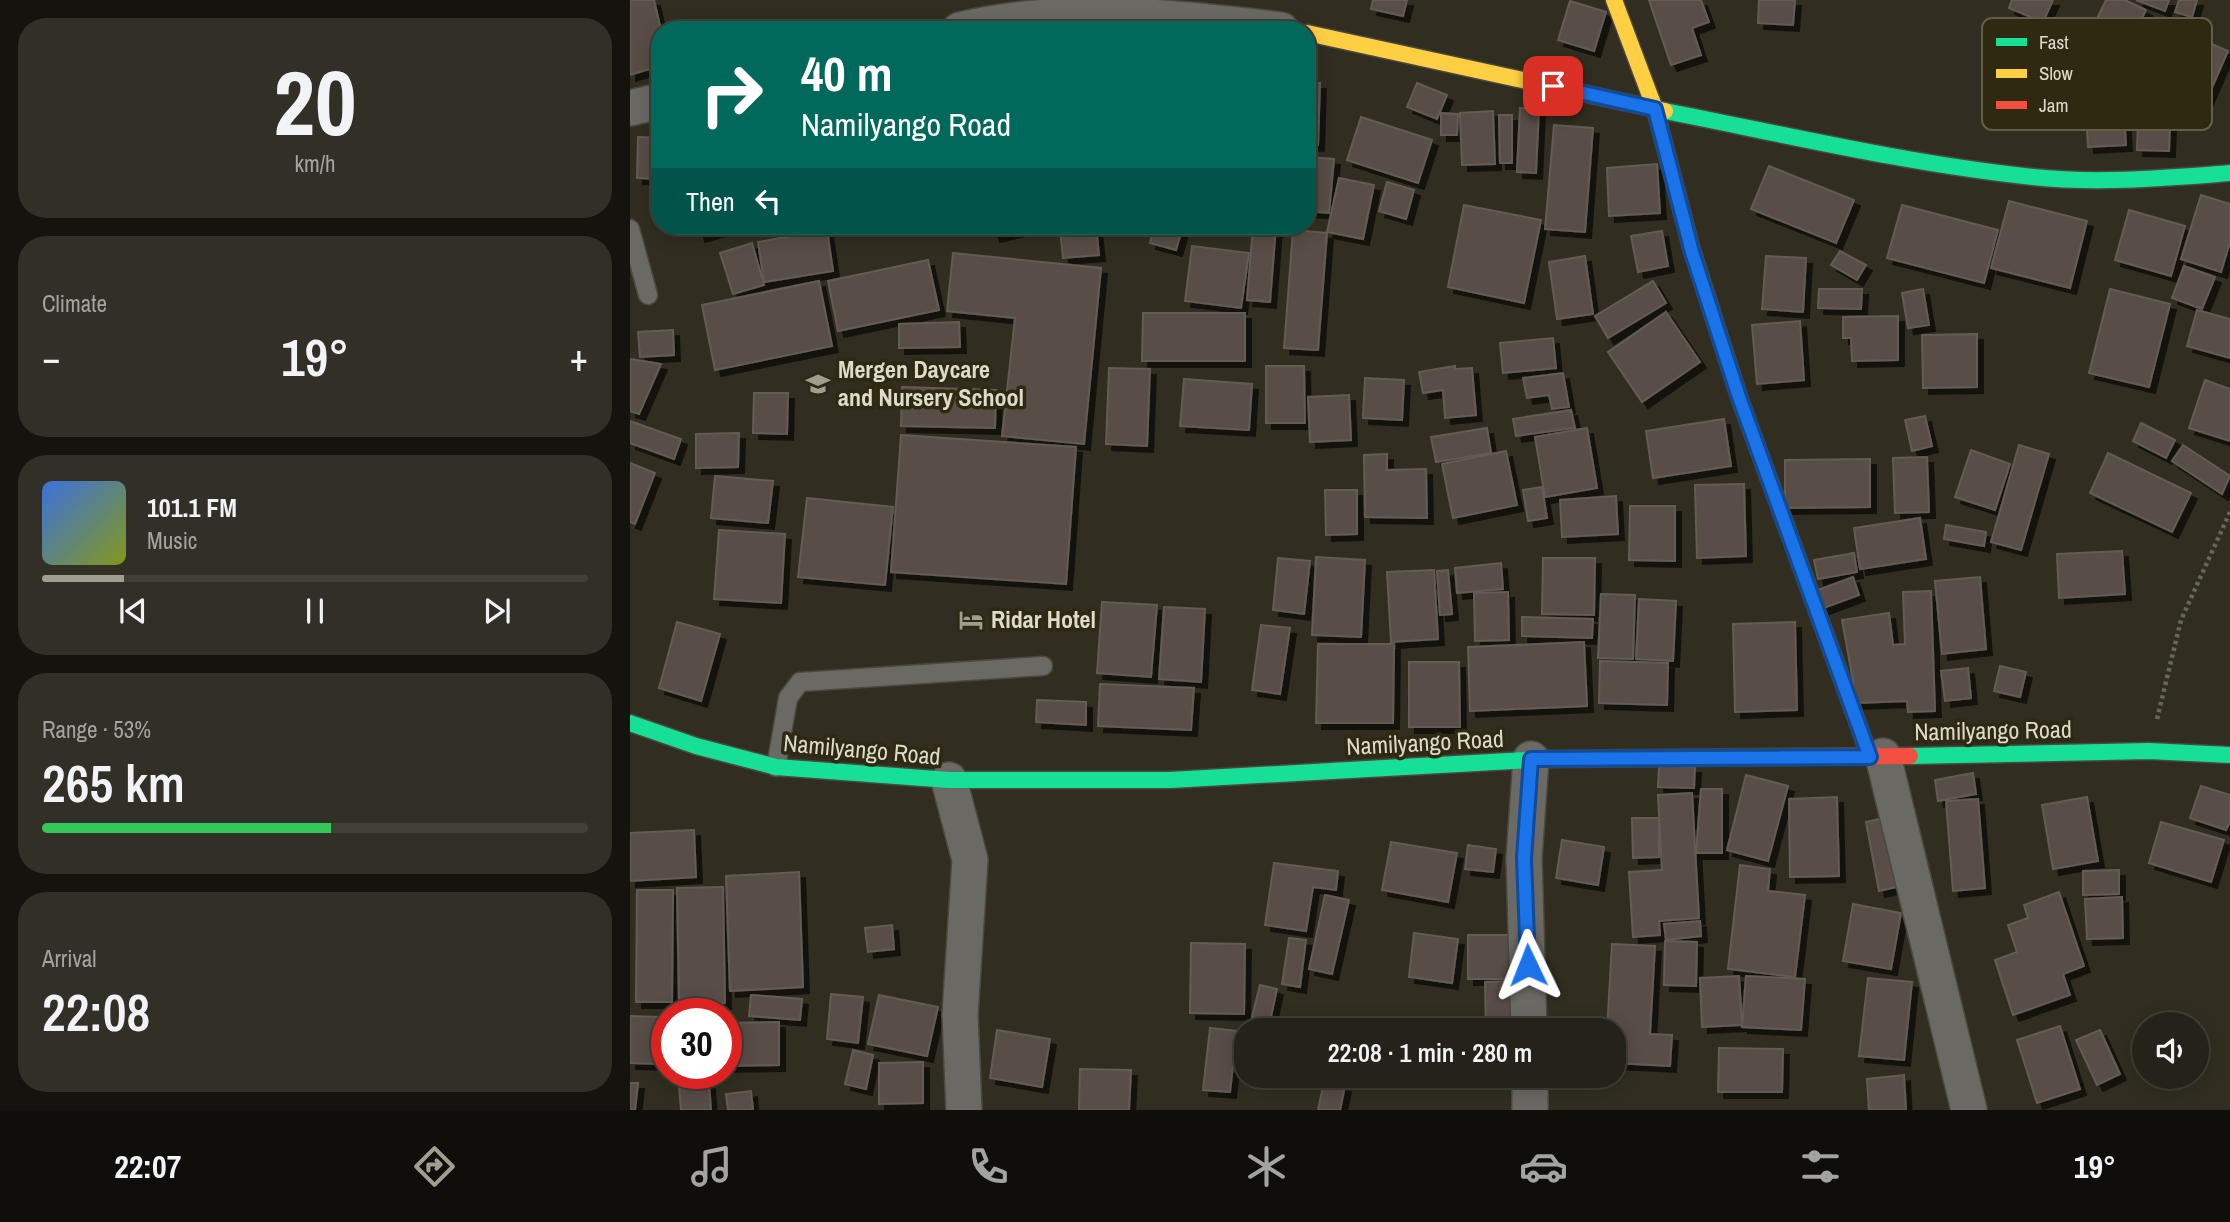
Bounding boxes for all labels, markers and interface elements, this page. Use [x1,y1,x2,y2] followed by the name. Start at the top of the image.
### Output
[1982,18,2212,130] legend
[2039,29,2069,55] text: Fast
[801,40,893,106] text: 40 m
[274,41,357,163] text: 20
[686,49,777,140] icon: right
[1523,56,1583,116] pin
[2039,60,2074,86] text: Slow
[1534,67,1572,105] icon: arrive
[2039,92,2068,118] text: Jam
[801,103,1011,146] text: Namilyango Road
[295,148,335,179] text: km/h
[749,182,787,220] icon: left
[686,184,735,219] text: Then
[42,288,107,319] text: Climate
[281,322,349,392] text: 19°
[42,332,60,383] text: −
[570,332,588,383] text: +
[838,353,1024,413] place label: Mergen Daycare and Nursery School
[804,370,832,398] school or university icon: Mergen Daycare and Nursery School
[147,490,237,525] text: 101.1 FM
[147,525,197,556] text: Music
[114,592,152,630] icon: previous
[296,592,334,630] icon: pause
[478,592,516,630] icon: next
[991,603,1096,635] place label: Ridar Hotel
[957,606,985,634] hotel icon: Ridar Hotel
[1914,713,2072,747] street label: Namilyango Road
[42,714,151,745] text: Range · 53%
[1345,722,1504,762] street label: Namilyango Road
[782,726,942,772] street label: Namilyango Road
[42,748,185,818] text: 265 km
[1491,928,1565,1002] position arrow
[42,943,97,974] text: Arrival
[42,977,150,1047] text: 22:08
[651,998,742,1089] speed limit sign: 30
[2132,1012,2209,1089] map controls
[2132,1012,2209,1089] button: sound
[1328,1035,1532,1070] text: 22:08 · 1 min · 280 m
[410,1142,459,1191] icon: directions
[687,1142,736,1191] icon: music
[964,1142,1013,1191] icon: phone
[1242,1142,1291,1191] icon: climate
[1519,1142,1568,1191] icon: car
[1796,1142,1845,1191] icon: filters
[114,1145,181,1188] text: 22:07
[2074,1145,2116,1188] text: 19°

